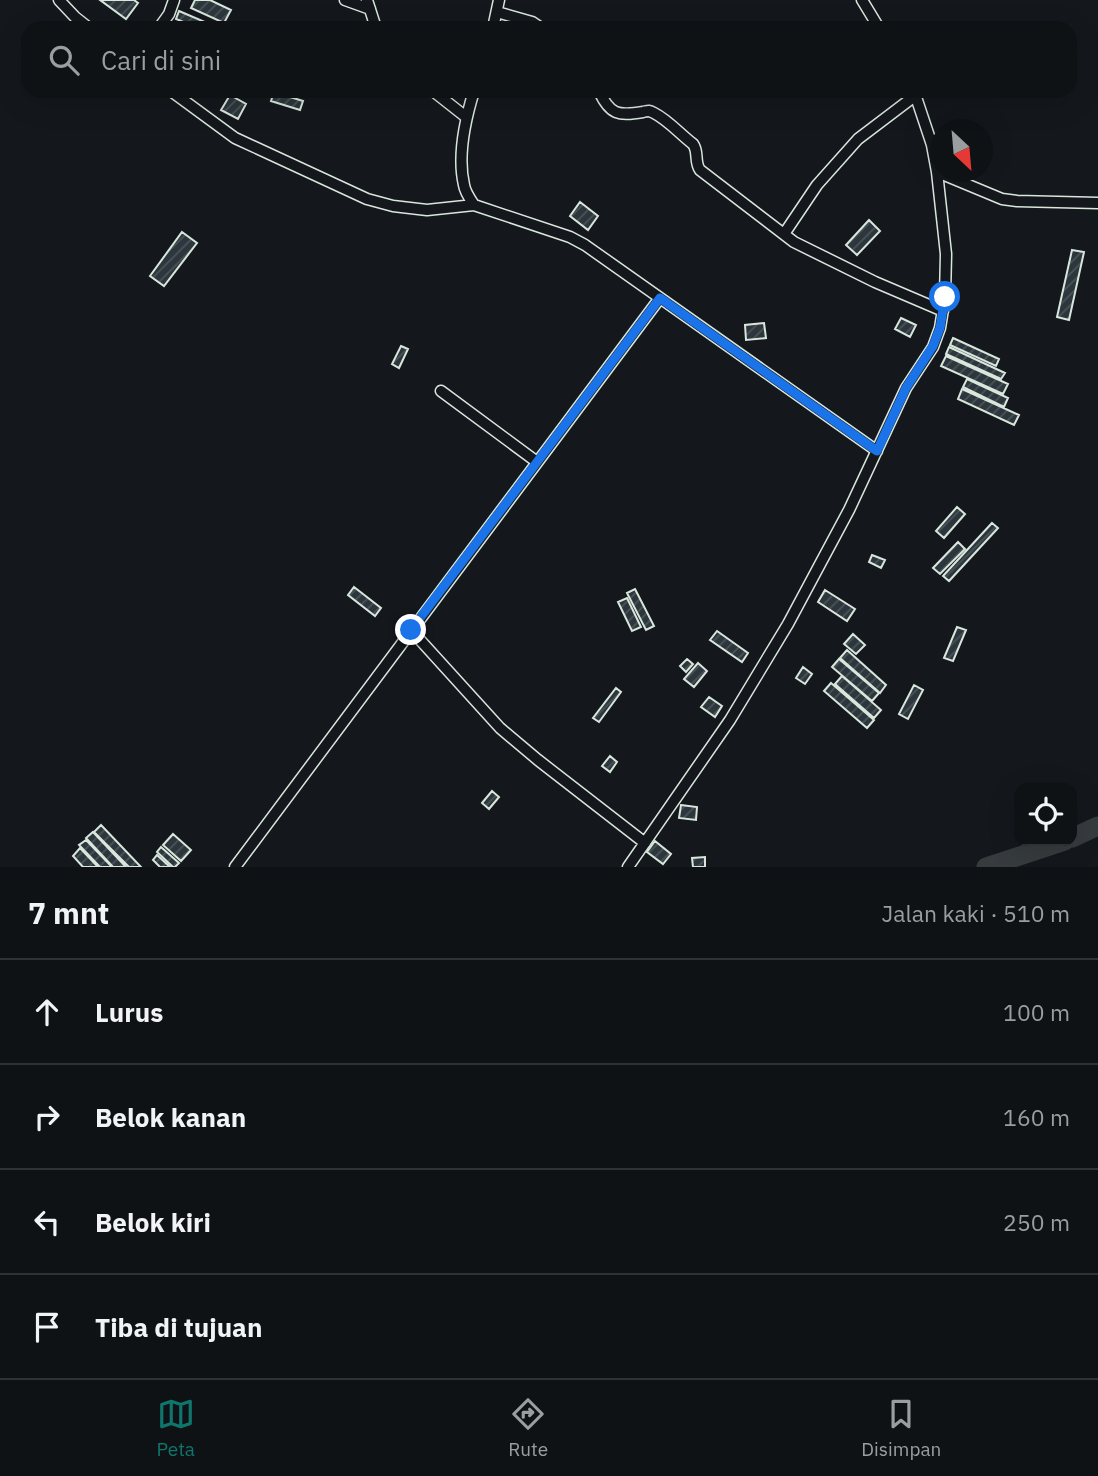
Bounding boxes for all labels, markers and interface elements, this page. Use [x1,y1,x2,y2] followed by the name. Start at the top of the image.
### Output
[21,21,1077,98] search box
[45,41,83,79] icon: search
[101,43,221,77] text: Cari di sini
[930,119,993,182] north arrow
[929,281,960,312] route start
[395,614,426,645] route end
[1014,783,1077,846] map controls
[1014,783,1077,846] button: locate
[28,893,109,932] text: 7 mnt
[882,898,1070,928] text: Jalan kaki · 510 m
[28,993,66,1031] icon: ahead
[95,995,163,1029] text: Lurus
[1003,997,1070,1027] text: 100 m
[28,1098,66,1136] icon: right
[95,1100,246,1134] text: Belok kanan
[1003,1102,1070,1132] text: 160 m
[28,1203,66,1241] icon: left
[95,1205,211,1239] text: Belok kiri
[1003,1207,1070,1237] text: 250 m
[28,1308,66,1346] icon: arrive
[95,1310,262,1344] text: Tiba di tujuan
[157,1395,195,1461] tab: Peta
[508,1395,548,1461] tab: Rute
[861,1395,941,1461] tab: Disimpan

